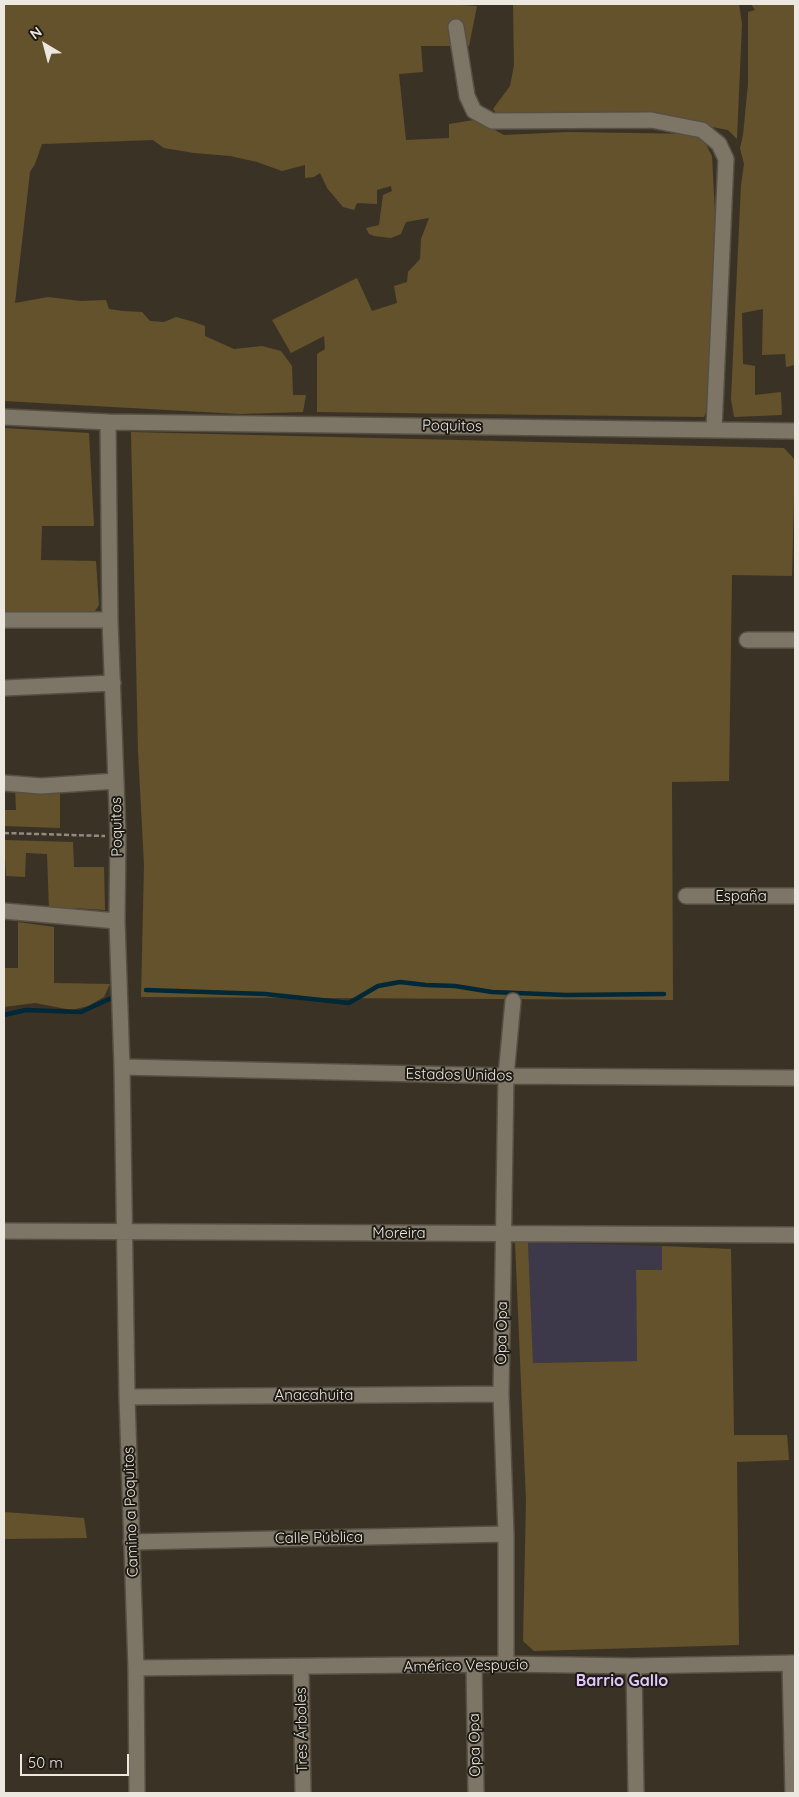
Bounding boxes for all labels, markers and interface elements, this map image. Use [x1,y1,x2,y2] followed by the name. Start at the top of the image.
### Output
[20,20,70,70] north arrow
[26,23,45,43] text: N
[422,416,482,436] street label: Poquitos
[107,797,127,857] street label: Poquitos
[715,887,767,905] street label: España
[405,1065,513,1085] street label: Estados Unidos
[372,1224,426,1242] street label: Moreira
[492,1301,512,1365] street label: Opa Opa
[275,1386,353,1404] street label: Anacahuita
[120,1446,142,1578] street label: Camino a Poquitos
[275,1528,363,1548] street label: Calle Pública
[404,1656,528,1676] street label: Américo Vespucio
[576,1671,668,1691] district label: Barrio Gallo
[292,1687,312,1773] street label: Tres Árboles
[465,1713,485,1777] street label: Opa Opa
[22,1744,131,1776] scale bar
[28,1753,63,1772] text: 50 m

